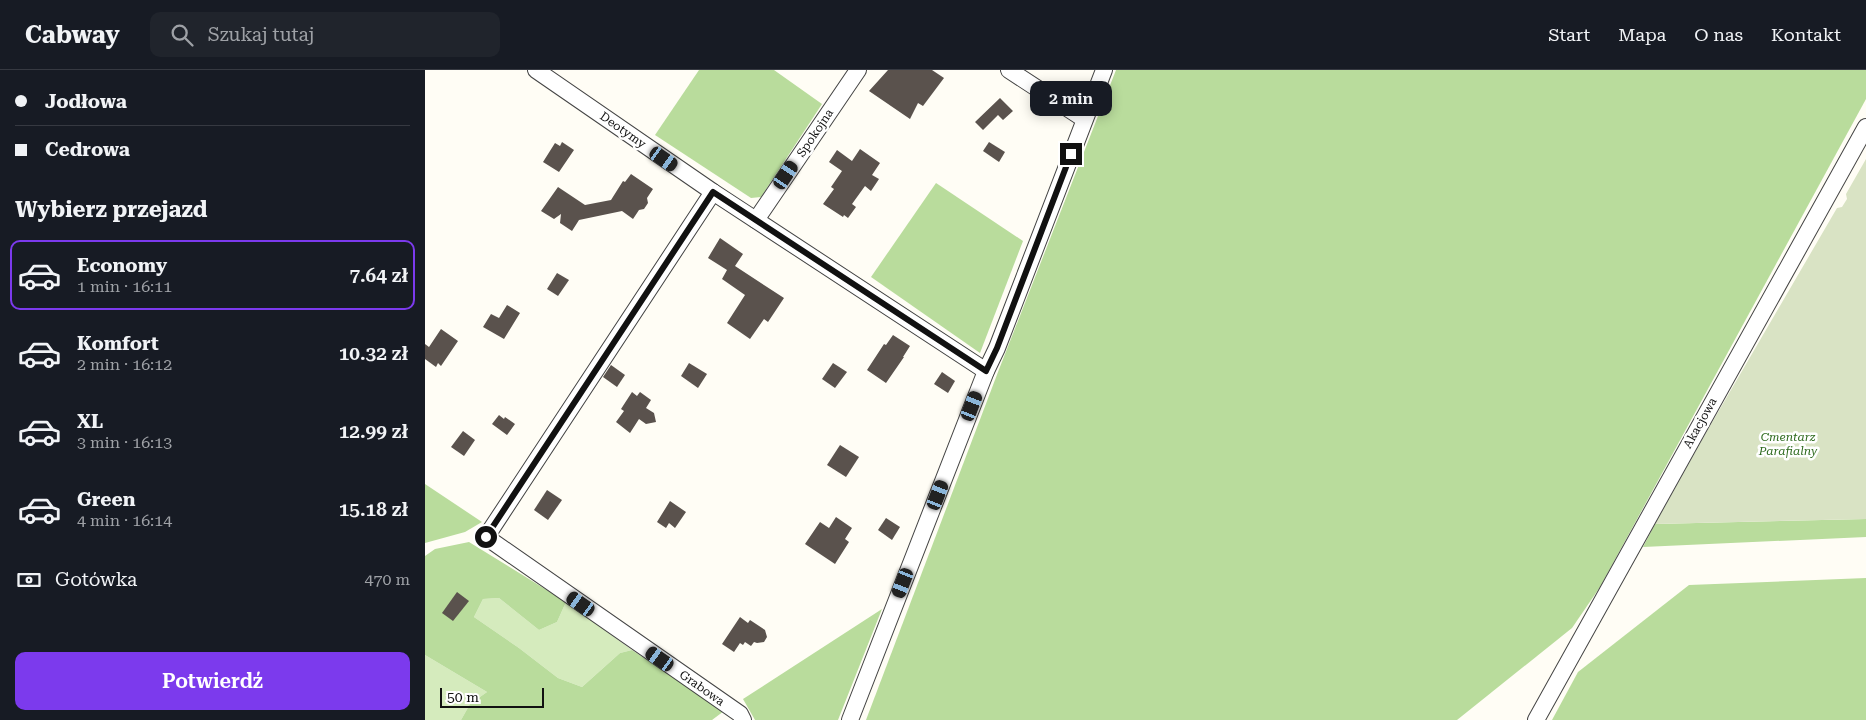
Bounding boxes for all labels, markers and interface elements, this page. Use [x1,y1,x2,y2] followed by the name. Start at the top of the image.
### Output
[150,12,500,57] search box
[25,21,120,49] text: Cabway
[168,21,196,49] icon: search
[208,23,314,46] text: Szukaj tutaj
[1548,24,1590,45] text: Start
[1618,24,1666,45] text: Mapa
[1694,24,1743,45] text: O nas
[1771,24,1841,45] text: Kontakt
[1030,82,1112,116] callout: 2 min
[1049,89,1093,108] text: 2 min
[45,90,127,113] text: Jodłowa
[794,106,836,160] street label: Spokojna
[597,109,649,151] street label: Deotymy
[45,138,130,161] text: Cedrowa
[1060,143,1082,165] route end
[647,144,680,174] car
[771,158,800,192] car
[15,197,207,222] text: Wybierz przejazd
[17,253,62,298] icon: car
[77,254,167,277] text: Economy
[349,264,408,287] text: 7.64 zł
[77,277,172,296] text: 1 min · 16:11
[17,331,62,376] icon: car
[77,332,159,355] text: Komfort
[339,342,408,365] text: 10.32 zł
[77,355,172,374] text: 2 min · 16:12
[959,389,984,423] car
[1680,395,1720,451] street label: Akacjowa
[17,409,62,454] icon: car
[77,410,103,433] text: XL
[339,420,408,443] text: 12.99 zł
[1758,430,1818,458] park label: Cmentarz Parafialny
[77,433,172,452] text: 3 min · 16:13
[925,478,950,512] car
[17,487,62,532] icon: car
[77,488,135,511] text: Green
[339,498,408,521] text: 15.18 zł
[77,511,172,530] text: 4 min · 16:14
[475,526,497,548] route start
[15,566,43,594] icon: cash
[890,566,915,600] car
[55,568,137,591] text: Gotówka
[364,570,410,589] text: 470 m
[564,589,597,619] car
[643,644,676,674] car
[15,652,410,710] button: Potwierdź
[677,667,728,709] street label: Grabowa
[440,685,544,708] scale bar
[447,689,479,705] text: 50 m

